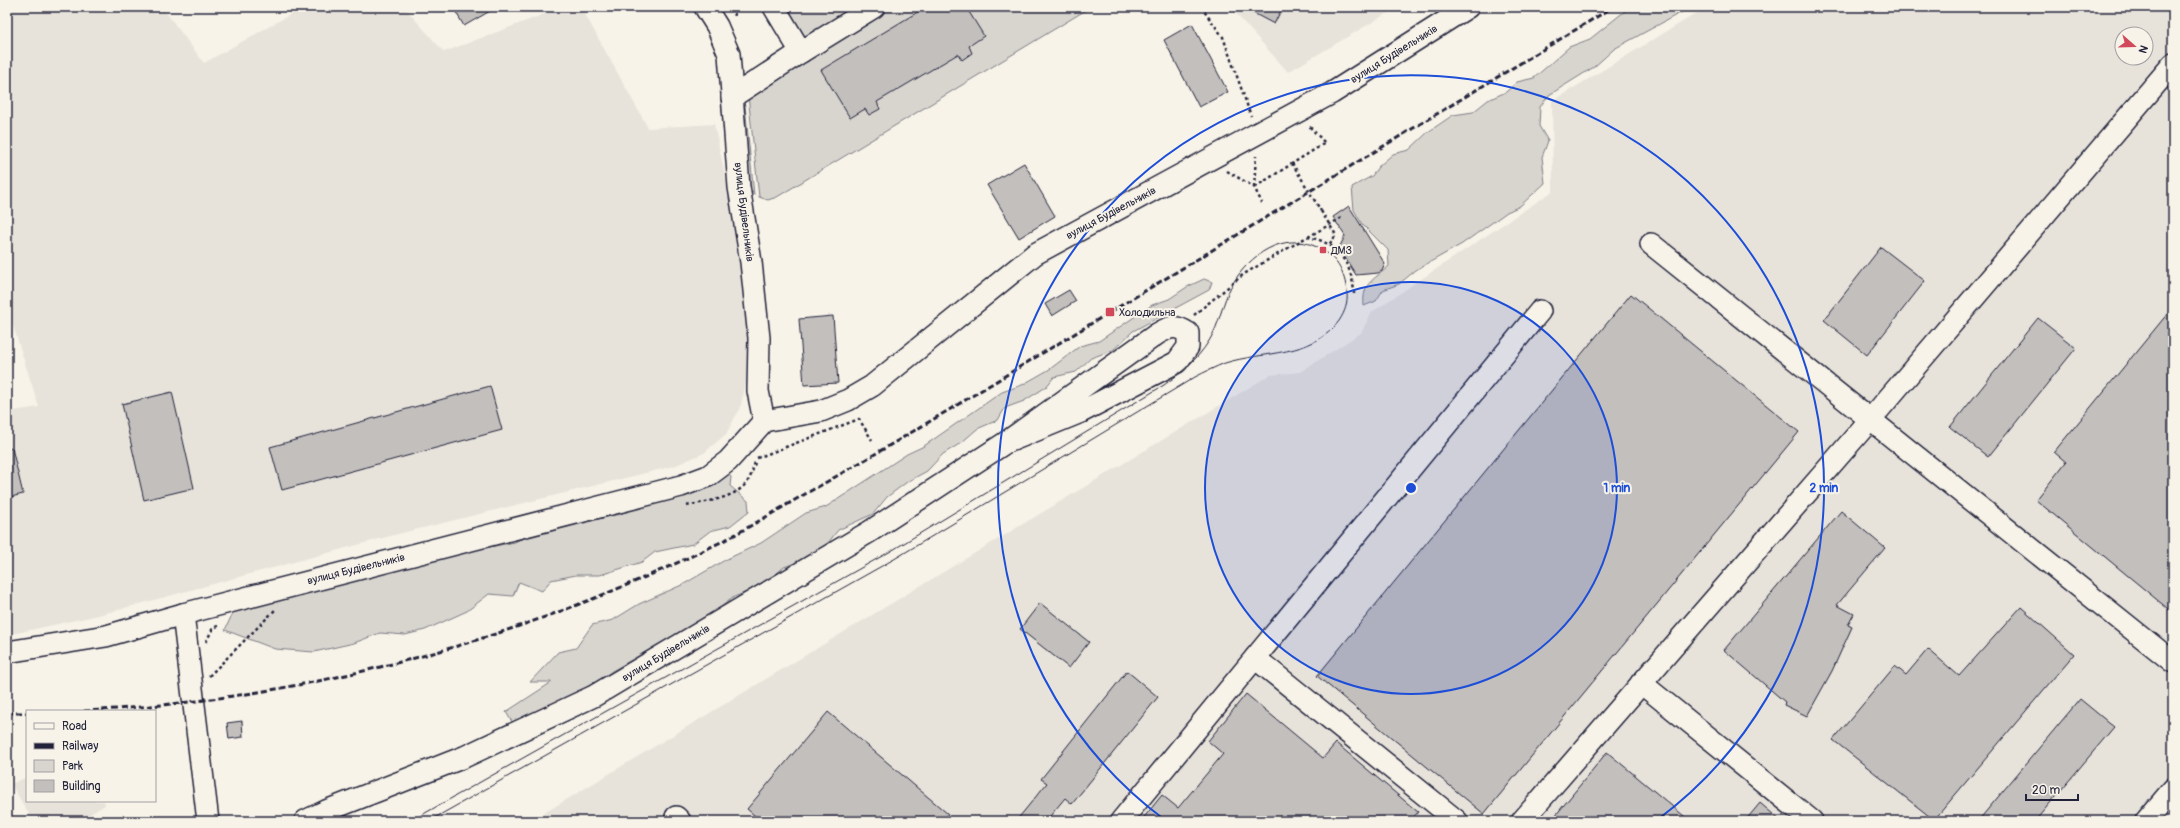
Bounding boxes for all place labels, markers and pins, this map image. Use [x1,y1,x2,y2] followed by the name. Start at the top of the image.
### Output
[1330,244,1352,257] place label: ДМЗ
[1318,245,1328,255] marker: ДМЗ
[1104,306,1116,318] marker: Холодильна
[1119,306,1175,319] place label: Холодильна
[1404,481,1418,495] centre of rings

